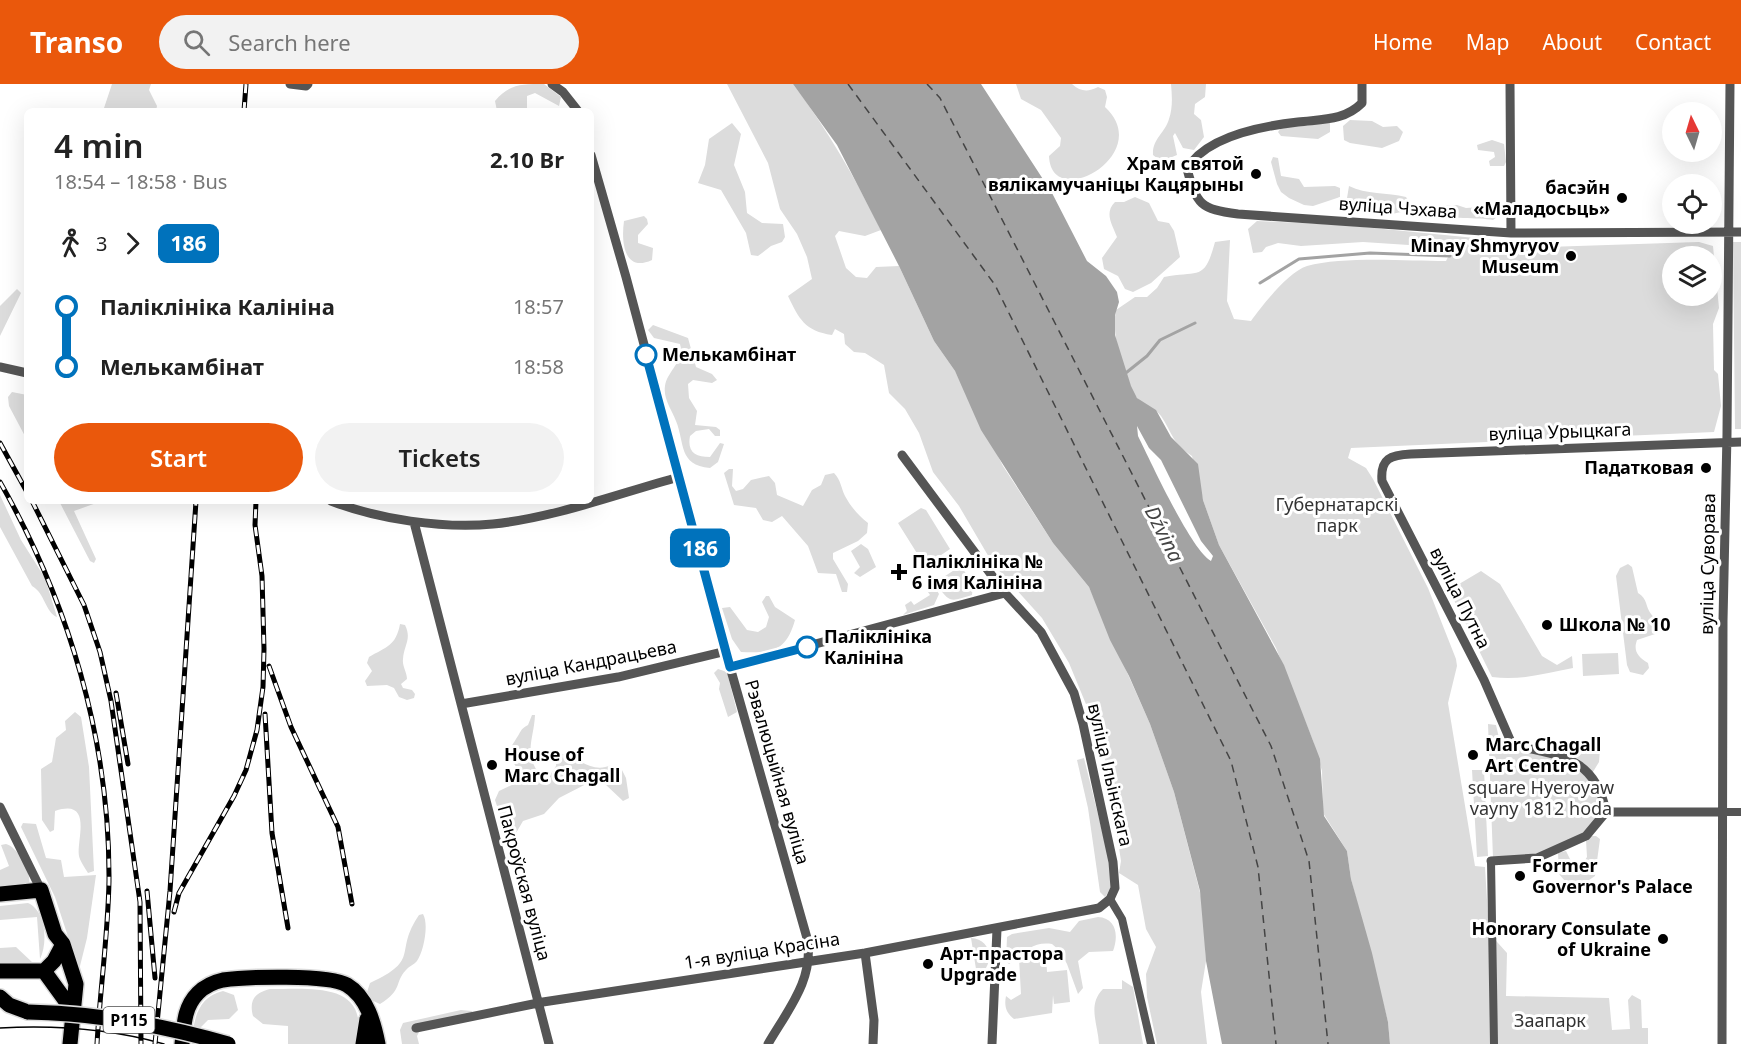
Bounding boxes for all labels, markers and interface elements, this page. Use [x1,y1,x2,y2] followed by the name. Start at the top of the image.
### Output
[159,15,579,69] search box
[30,23,123,61] text: Transo
[180,26,213,59] icon: search
[228,27,351,57] text: Search here
[1373,28,1433,56] text: Home
[1466,28,1509,56] text: Map
[1542,28,1602,56] text: About
[1635,28,1711,56] text: Contact
[1662,102,1722,162] north arrow
[1662,102,1722,306] map controls
[54,123,144,168] text: 4 min
[490,144,564,174] text: 2.10 Br
[988,151,1244,196] place label: Храм святой вялікамучаніцы Кацярыны
[1249,167,1263,181] marker: Храм святой вялікамучаніцы Кацярыны
[54,168,227,195] text: 18:54 – 18:58 · Bus
[1662,174,1722,234] button: locate
[1473,175,1610,220] place label: басэйн «Маладосьць»
[1338,191,1458,223] street label: вуліца Чэхава
[1615,191,1629,205] marker: басэйн «Маладосьць»
[54,227,87,260] icon: walk
[116,227,149,260] icon: forward
[170,229,207,257] text: 186
[96,230,107,257] text: 3
[1410,233,1560,278] place label: Minay Shmyryov Museum
[1662,246,1722,306] button: layers
[1564,249,1578,263] marker: Minay Shmyryov Museum
[100,291,335,321] text: Паліклініка Калініна
[513,293,564,320] text: 18:57
[662,342,796,366] place label: Мелькамбінат
[635,344,657,366] marker: Мелькамбінат
[100,351,264,381] text: Мелькамбінат
[513,353,564,380] text: 18:58
[1488,417,1632,445] street label: вуліца Урыцкага
[54,423,303,492] button: Start
[315,423,564,492] button: Tickets
[1584,455,1694,479] place label: Падатковая
[1699,461,1713,475] marker: Падатковая
[1276,492,1398,537] park label: Губернатарскі парк
[1694,493,1720,635] street label: вуліца Суворава
[1139,501,1190,566] water label: Dźvina
[666,528,734,568] line badge: 186
[682,534,718,562] text: 186
[1425,543,1497,652] street label: вуліца Путна
[912,549,1043,594] place label: Паліклініка № 6 імя Калініна
[890,563,908,581] marker: Паліклініка № 6 імя Калініна
[1559,612,1671,636] place label: Школа № 10
[1540,618,1554,632] marker: Школа № 10
[824,624,932,669] place label: Паліклініка Калініна
[503,634,679,690] street label: вуліца Кандрацьева
[796,636,818,658] marker: Паліклініка Калініна
[740,676,816,867] street label: Рэвалюцыйная вуліца
[1083,701,1139,849] street label: вуліца Ільінскага
[1485,732,1601,777] place label: Marc Chagall Art Centre
[504,742,620,787] place label: House of Marc Chagall
[1466,748,1480,762] marker: Marc Chagall Art Centre
[485,758,499,772] marker: House of Marc Chagall
[1468,775,1614,820] park label: square Hyeroyaw vayny 1812 hoda
[493,802,557,963] street label: Пакроўская вуліца
[1532,853,1693,898] place label: Former Governor's Palace
[1513,869,1527,883] marker: Former Governor's Palace
[1472,916,1651,961] place label: Honorary Consulate of Ukraine
[682,926,841,974] street label: 1-я вуліца Красіна
[1656,932,1670,946] marker: Honorary Consulate of Ukraine
[940,941,1064,986] place label: Арт-прастора Upgrade
[921,957,935,971] marker: Арт-прастора Upgrade
[104,1007,154,1033] road number: Р115
[1514,1008,1586,1032] park label: Заапарк

